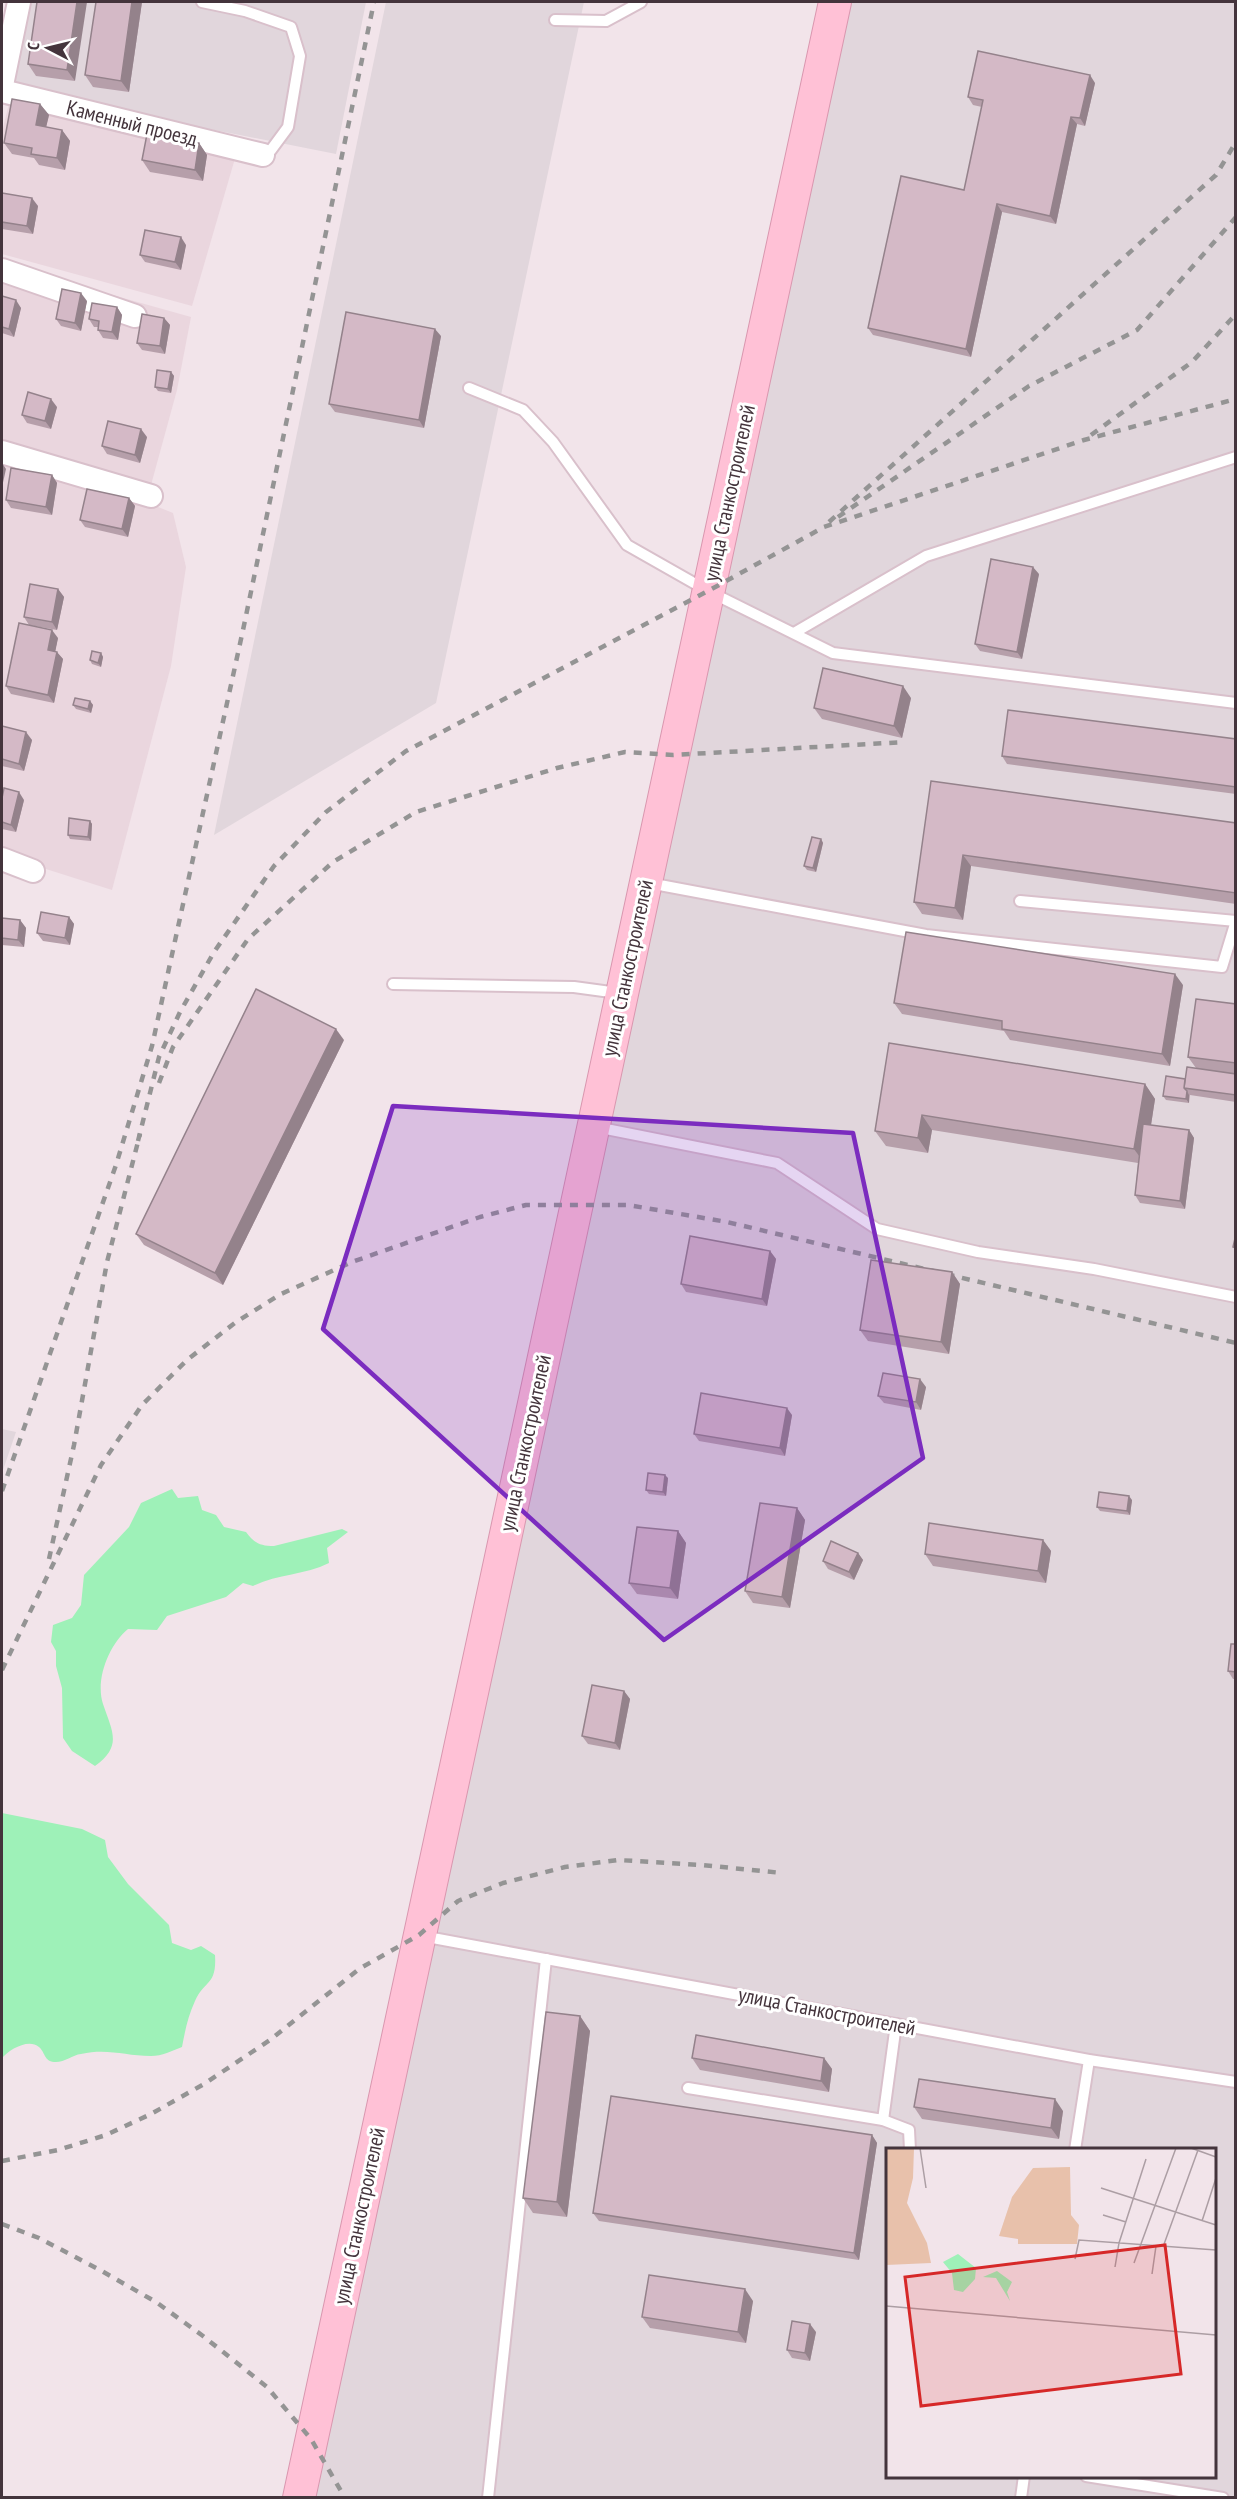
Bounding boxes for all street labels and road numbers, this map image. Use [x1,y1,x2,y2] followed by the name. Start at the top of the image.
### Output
[64,94,200,152] street label: Каменный проезд
[697,402,761,584] street label: улица Станкостроителей
[595,877,659,1059] street label: улица Станкостроителей
[493,1352,557,1534] street label: улица Станкостроителей
[736,1981,918,2041] street label: улица Станкостроителей
[327,2125,391,2307] street label: улица Станкостроителей

